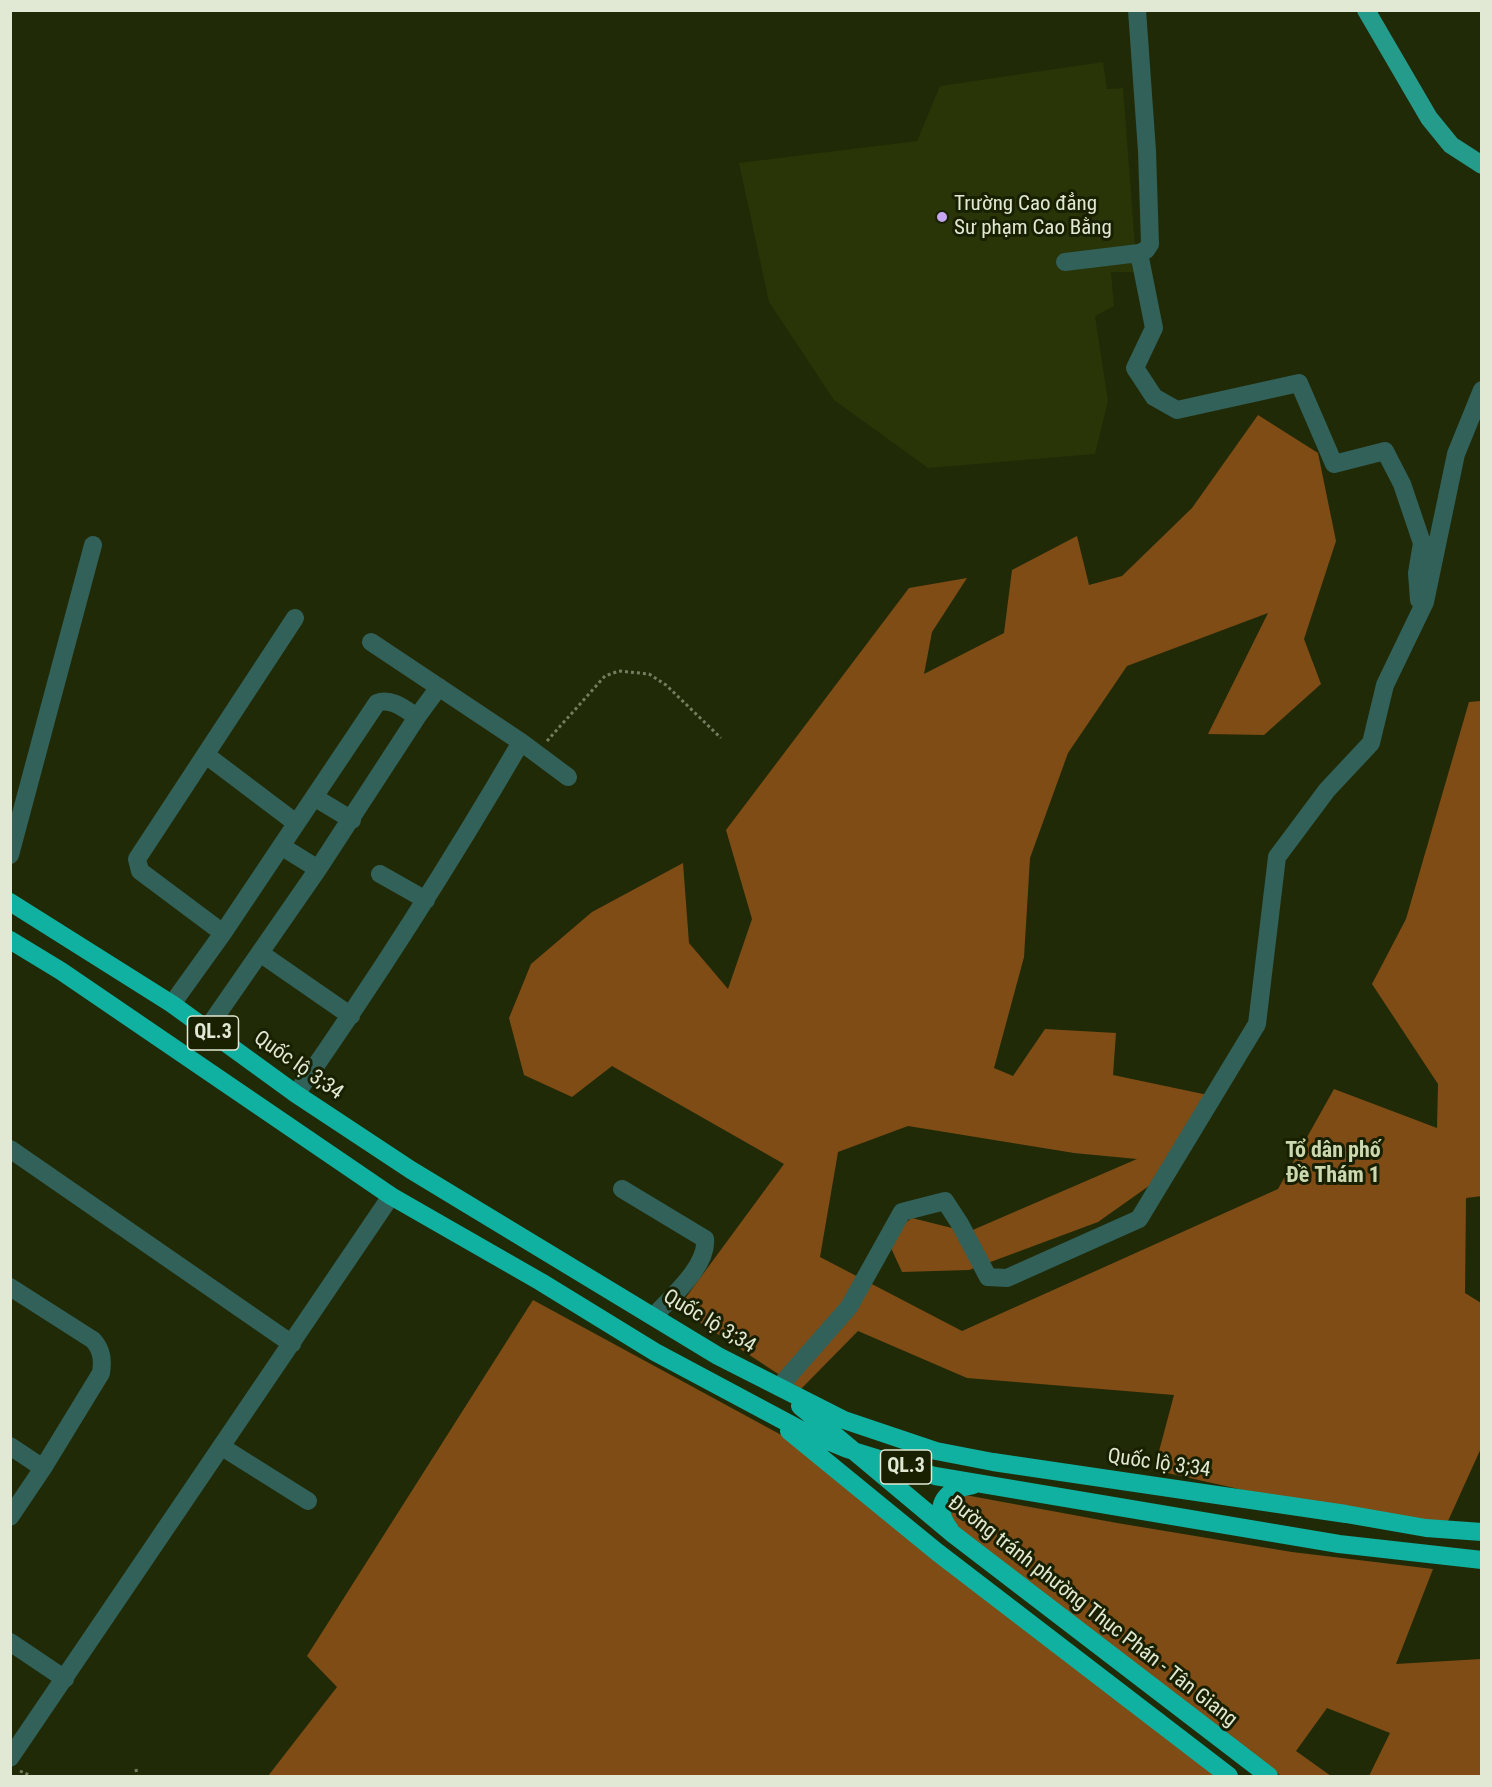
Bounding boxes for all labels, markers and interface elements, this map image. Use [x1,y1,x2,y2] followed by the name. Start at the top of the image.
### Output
[954,192,1112,242] place label: Trường Cao đẳng Sư phạm Cao Bằng
[935,210,949,224] marker: Trường Cao đẳng Sư phạm Cao Bằng
[188,1016,238,1050] road number: QL.3
[248,1026,348,1106] street label: Quốc lộ 3;34
[1285,1138,1381,1190] district label: Tổ dân phố Đề Thám 1
[658,1285,760,1359] street label: Quốc lộ 3;34
[1106,1444,1212,1484] street label: Quốc lộ 3;34
[880,1450,932,1484] road number: QL.3
[942,1491,1242,1733] street label: Đường tránh phường Thục Phán - Tân Giang

